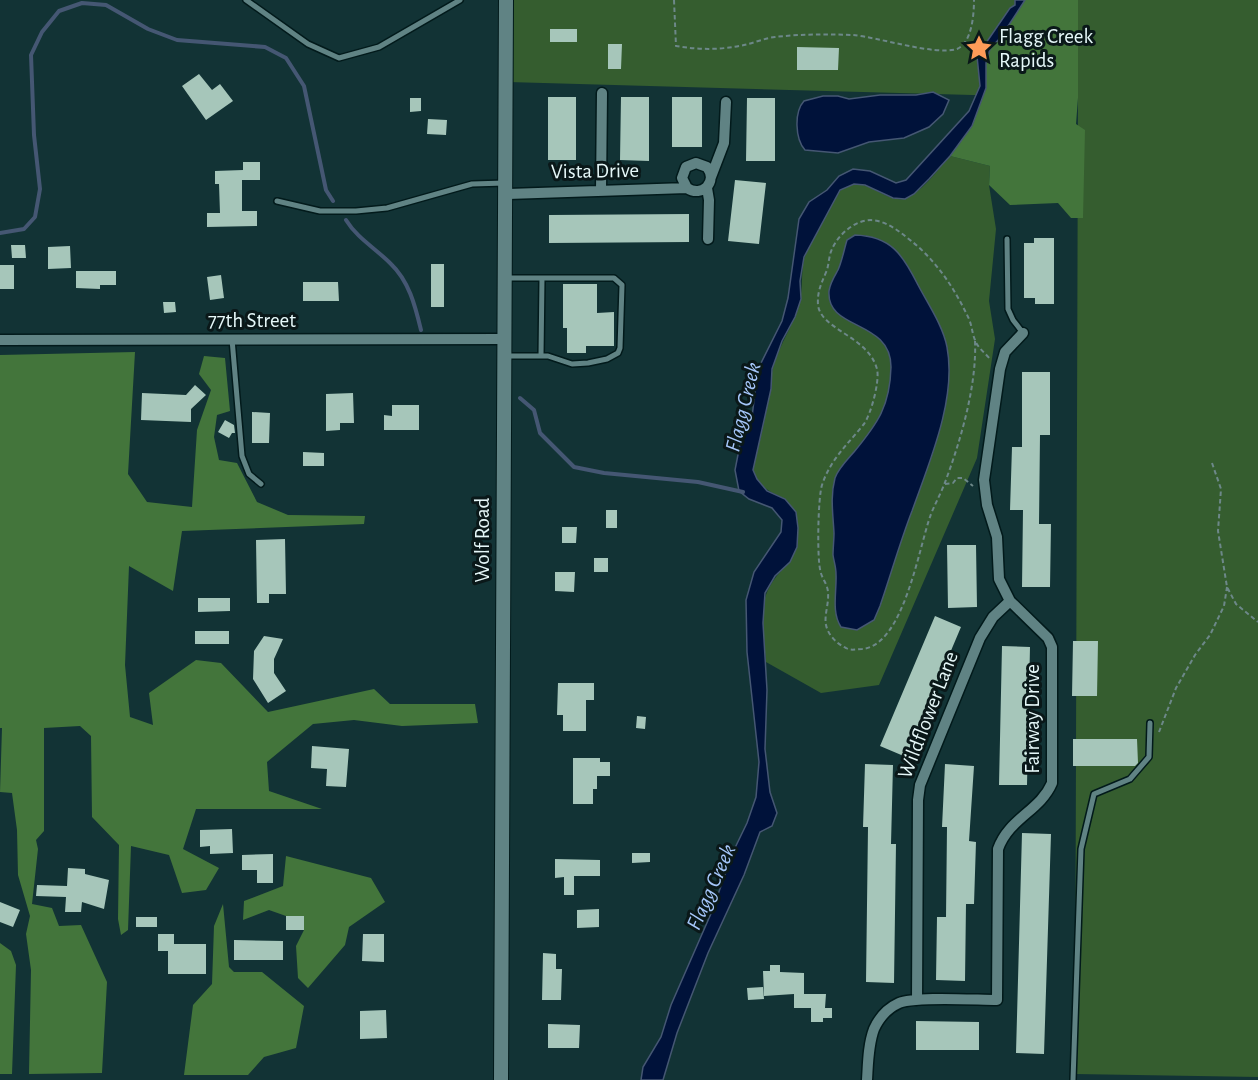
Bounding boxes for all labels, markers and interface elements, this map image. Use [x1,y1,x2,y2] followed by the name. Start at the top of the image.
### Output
[999,26,1094,71] place label: Flagg Creek Rapids
[964,33,994,63] place icon: Flagg Creek Rapids
[551,160,639,182] street label: Vista Drive
[208,310,296,331] street label: 77th Street
[721,360,765,454] water label: Flagg Creek
[472,497,493,582] street label: Wolf Road
[894,648,962,782] street label: Wildflower Lane
[1022,664,1043,774] street label: Fairway Drive
[682,841,740,933] water label: Flagg Creek

